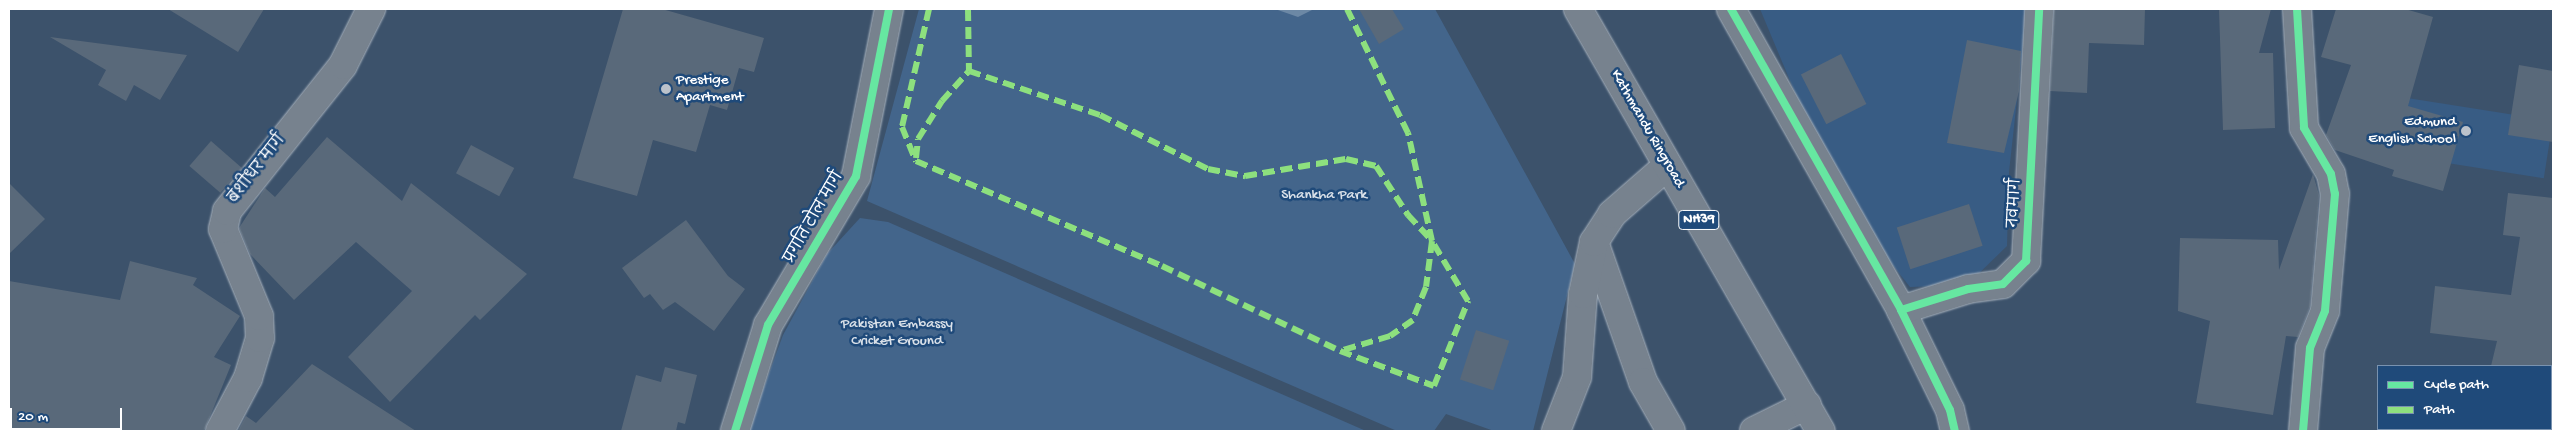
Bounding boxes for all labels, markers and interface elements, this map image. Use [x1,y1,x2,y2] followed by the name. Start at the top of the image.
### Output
[1606,67,1688,191] street label: Kathmandu Ringroad
[676,71,744,106] place label: Prestige Apartment
[660,83,672,95] marker: Prestige Apartment
[2368,113,2456,148] place label: Edmund English School
[2460,125,2472,137] marker: Edmund English School
[226,132,290,208] street label: बंशीधर मार्ग
[782,169,848,267] street label: प्रगति टोल मार्ग
[2006,178,2026,228] street label: नवमार्ग
[1281,187,1367,205] park label: Shankha Park
[1678,208,1720,232] road number: NH39
[841,315,953,350] park label: Pakistan Embassy Cricket Ground
[2377,365,2552,430] legend
[2424,376,2489,394] text: Cycle path
[12,398,125,430] scale bar
[2424,401,2455,419] text: Path
[18,408,48,426] text: 20 m

